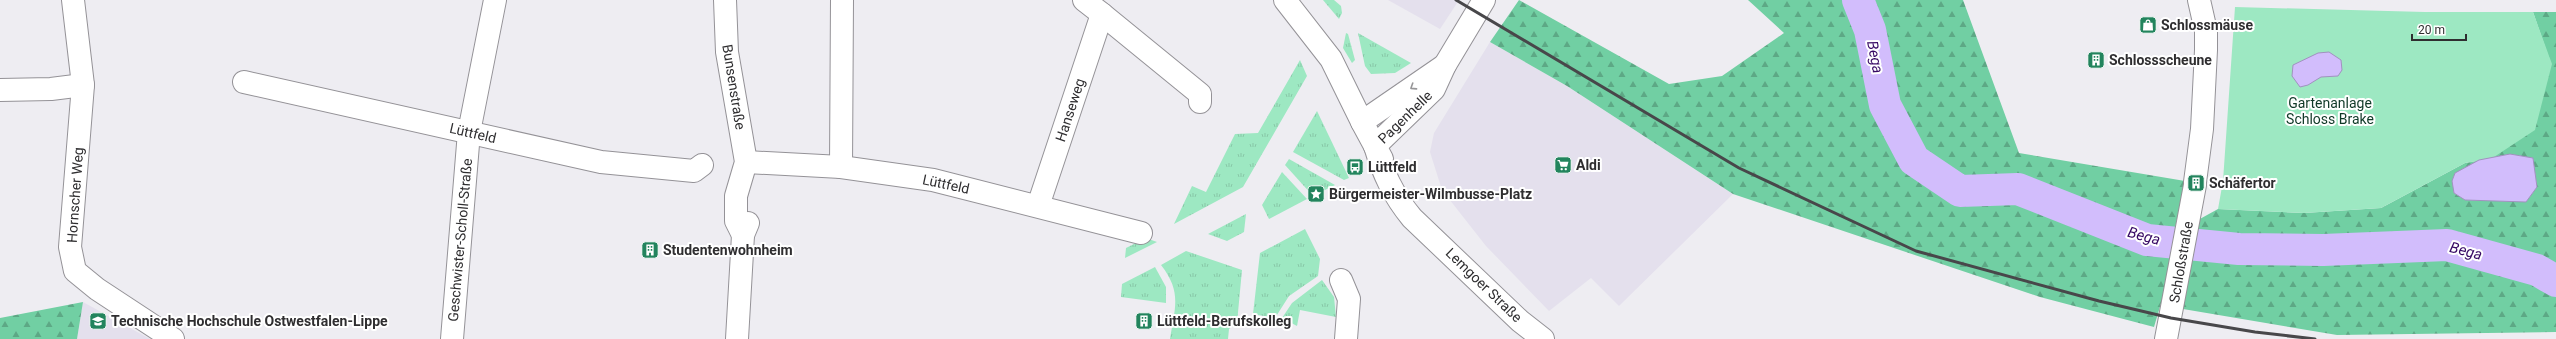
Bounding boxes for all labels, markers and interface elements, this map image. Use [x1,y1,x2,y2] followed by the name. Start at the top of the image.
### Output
[2138,15,2158,35] shop icon: Schlossmäuse
[2412,16,2466,42] scale bar
[2161,17,2253,33] place label: Schlossmäuse
[2418,23,2445,37] text: 20 m
[1863,39,1887,75] water label: Bega
[719,43,749,131] street label: Bunsenstraße
[2086,50,2106,70] building icon: Schlossscheune
[2109,52,2212,68] place label: Schlossscheune
[1052,76,1088,144] street label: Hanseweg
[1410,82,1417,90] one-way arrow
[1375,87,1435,147] street label: Pagenhelle
[2286,95,2374,127] park label: Gartenanlage Schloss Brake
[448,120,498,146] street label: Lüttfeld
[64,147,86,243] street label: Hornscher Weg
[1553,155,1573,175] supermarket icon: Aldi
[1345,157,1365,177] bus stop icon: Lüttfeld
[1576,157,1601,173] place label: Aldi
[445,158,475,322] street label: Geschwister-Scholl-Straße
[1368,159,1417,175] place label: Lüttfeld
[921,171,971,197] street label: Lüttfeld
[2186,173,2206,193] building icon: Schäfertor
[2209,175,2276,191] place label: Schäfertor
[1306,184,1326,204] place icon: Bürgermeister-Wilmbusse-Platz
[1329,186,1532,202] place label: Bürgermeister-Wilmbusse-Platz
[2166,220,2196,304] street label: Schloßstraße
[2126,223,2162,249] water label: Bega
[2448,238,2484,264] water label: Bega
[640,240,660,260] building icon: Studentenwohnheim
[663,242,793,258] place label: Studentenwohnheim
[1443,245,1525,325] street label: Lemgoer Straße
[88,311,108,331] school or university icon: Technische Hochschule Ostwestfalen-Lippe
[1134,311,1154,331] building icon: Lüttfeld-Berufskolleg
[111,313,388,329] place label: Technische Hochschule Ostwestfalen-Lippe
[1157,313,1291,329] place label: Lüttfeld-Berufskolleg

